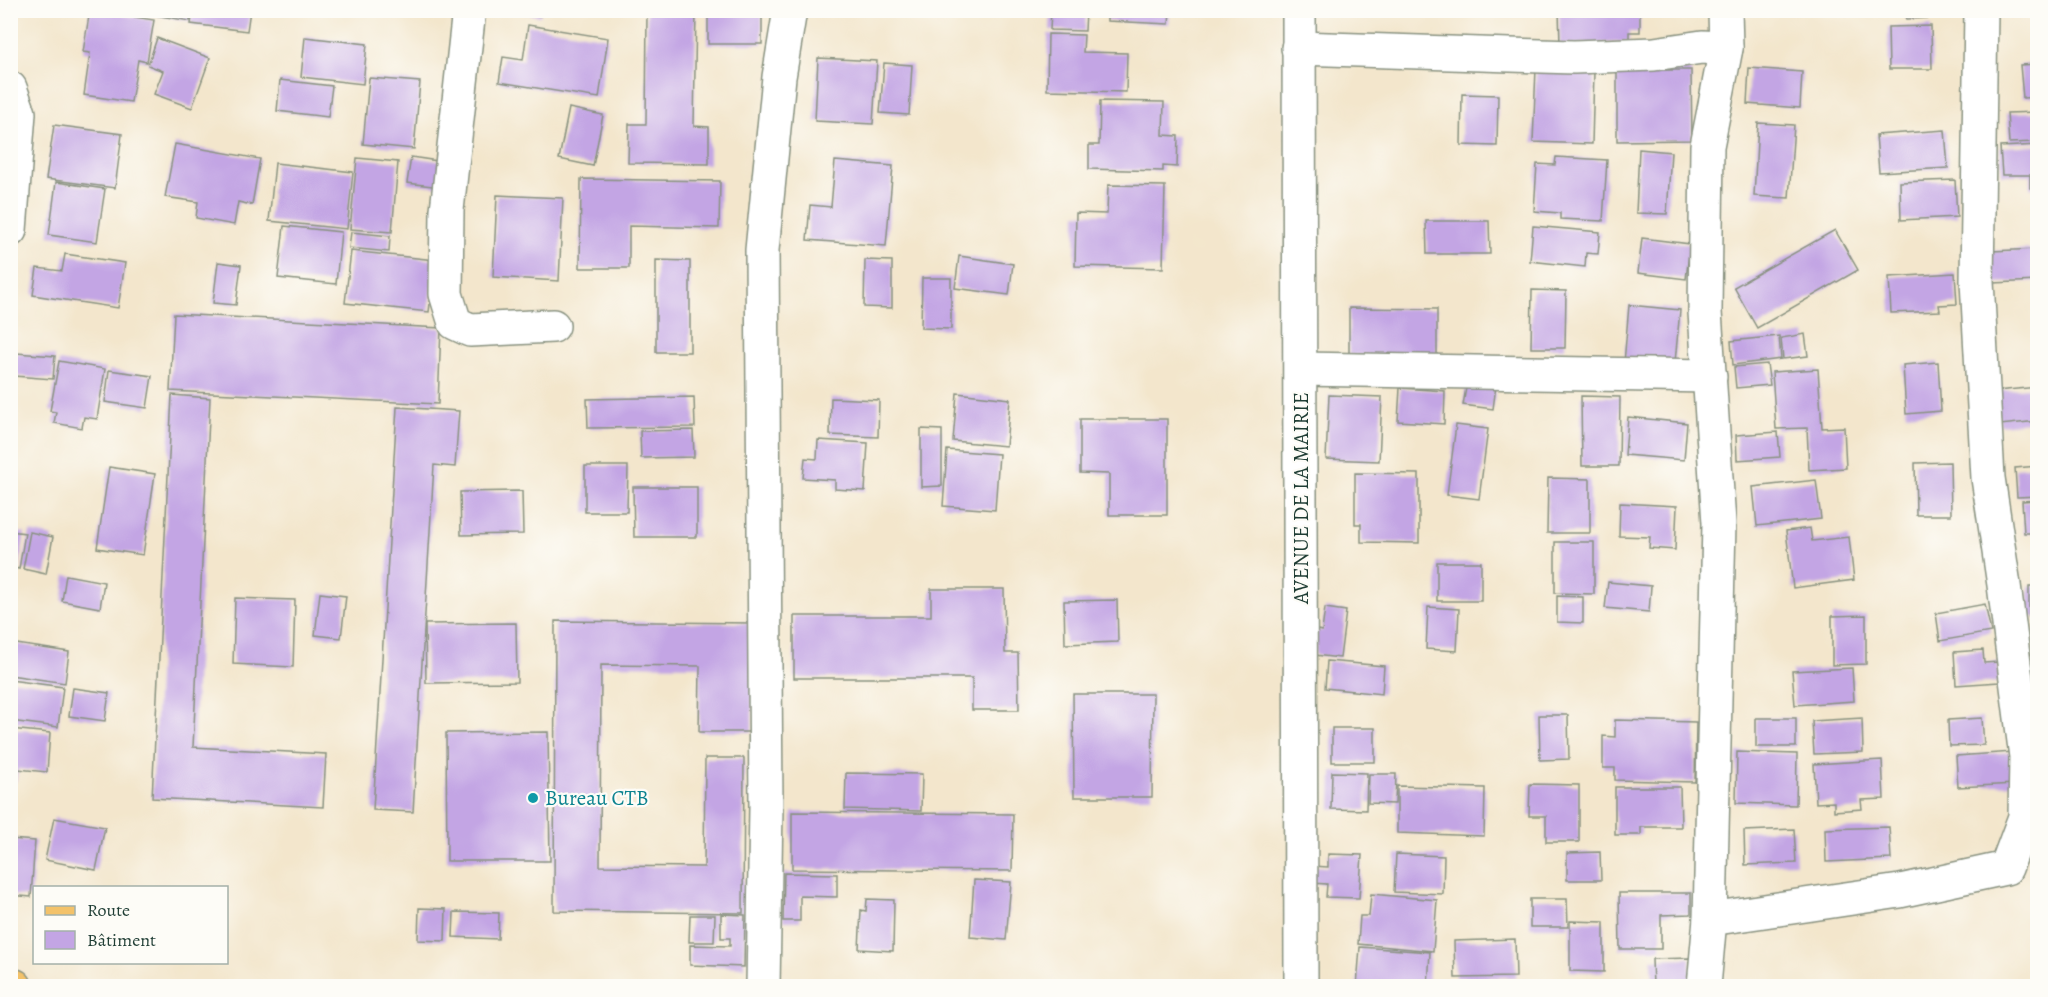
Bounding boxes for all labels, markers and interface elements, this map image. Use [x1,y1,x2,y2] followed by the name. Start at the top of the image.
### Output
[1287,392,1315,605] street label: AVENUE DE LA MAIRIE
[545,784,649,812] place label: Bureau CTB
[526,791,540,805] marker: Bureau CTB
[33,886,228,964] legend
[87,898,130,922] text: Route
[87,928,156,952] text: Bâtiment

